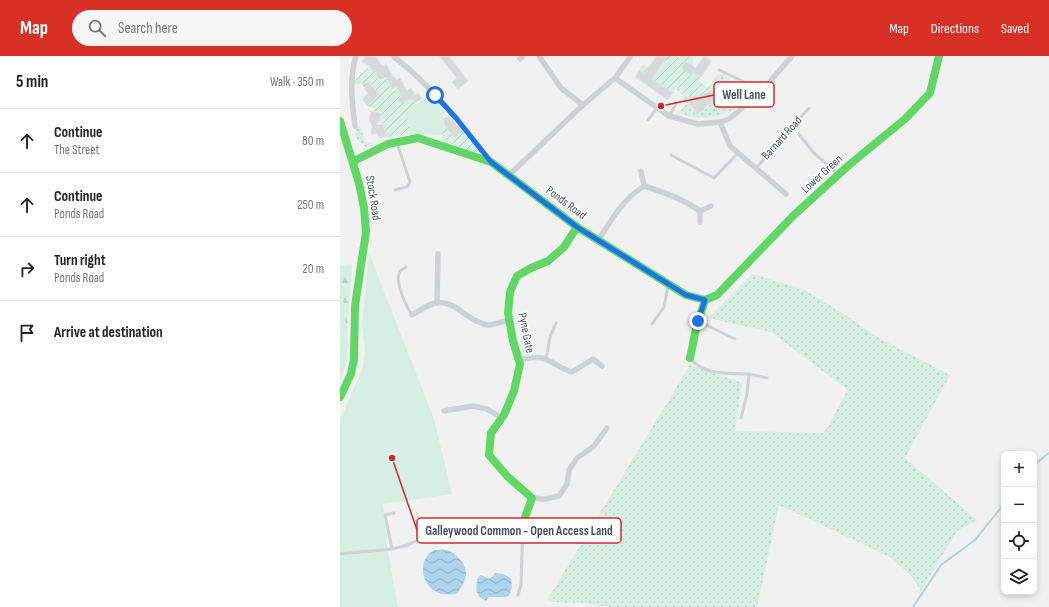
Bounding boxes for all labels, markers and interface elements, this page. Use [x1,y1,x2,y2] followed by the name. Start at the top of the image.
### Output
[72,10,352,46] search box
[20,17,48,40] text: Map
[86,17,108,39] icon: search
[118,19,178,38] text: Search here
[889,20,909,37] text: Map
[931,20,979,37] text: Directions
[1001,20,1029,37] text: Saved
[16,72,48,92] text: 5 min
[270,74,324,90] text: Walk · 350 m
[714,82,774,107] callout: Well Lane
[426,86,444,104] route start
[722,87,766,103] text: Well Lane
[759,113,805,163] street label: Barnard Road
[54,123,103,142] text: Continue
[16,130,38,152] icon: ahead
[302,133,324,149] text: 80 m
[54,142,99,158] text: The Street
[798,152,846,196] street label: Lower Green
[362,175,384,221] street label: Stock Road
[543,183,589,223] street label: Ponds Road
[54,187,103,206] text: Continue
[16,194,38,216] icon: ahead
[297,197,324,213] text: 250 m
[54,206,104,222] text: Ponds Road
[54,251,106,270] text: Turn right
[16,258,38,280] icon: right
[302,261,324,277] text: 20 m
[54,270,104,286] text: Ponds Road
[514,312,538,355] street label: Pyne Gate
[689,312,707,330] route end
[16,322,38,344] icon: arrive
[54,323,163,342] text: Arrive at destination
[1001,451,1037,595] map controls
[1001,451,1037,487] button: +
[1001,487,1037,523] button: −
[417,518,621,543] callout: Galleywood Common - Open Access Land
[425,523,613,539] text: Galleywood Common - Open Access Land
[1001,523,1037,559] button: locate
[1001,559,1037,595] button: layers

